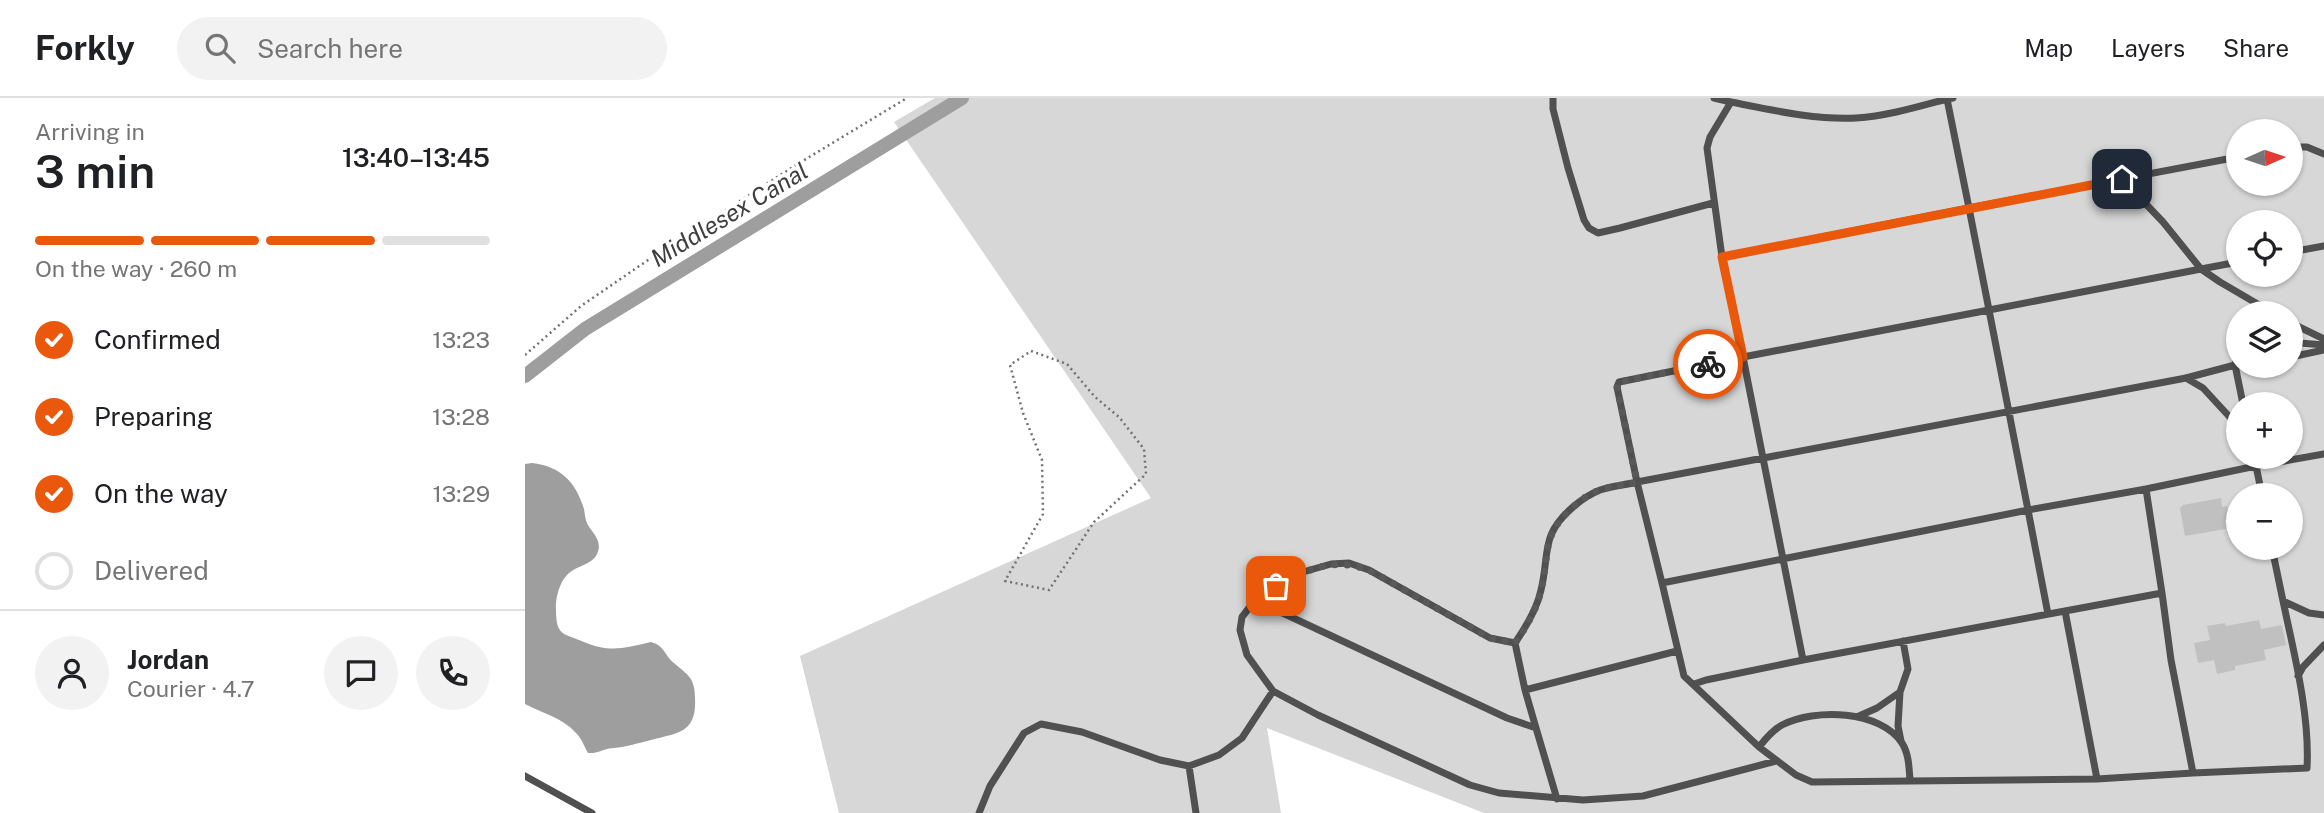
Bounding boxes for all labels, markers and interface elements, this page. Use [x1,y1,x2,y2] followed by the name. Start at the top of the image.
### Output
[177,17,667,80] search box
[35,29,135,67] text: Forkly
[201,29,239,67] icon: search
[257,33,403,64] text: Search here
[2024,34,2073,62] text: Map
[2111,34,2185,62] text: Layers
[2223,34,2289,62] text: Share
[35,118,145,145] text: Arriving in
[2226,119,2303,196] north arrow
[2226,119,2303,560] map controls
[342,142,490,173] text: 13:40–13:45
[35,144,155,198] text: 3 min
[2092,149,2152,209] pin
[645,156,813,272] water label: Middlesex Canal
[2103,160,2141,198] icon: home
[2226,210,2303,287] button: locate
[35,255,237,282] text: On the way · 260 m
[2226,301,2303,378] button: layers
[35,321,73,359] icon: check
[94,324,221,355] text: Confirmed
[432,326,490,353] text: 13:23
[1673,329,1743,399] courier
[1689,345,1727,383] icon: bike
[2226,392,2303,469] button: +
[35,398,73,436] icon: check
[94,401,213,432] text: Preparing
[432,403,490,430] text: 13:28
[35,475,73,513] icon: check
[94,478,228,509] text: On the way
[432,480,490,507] text: 13:29
[2226,483,2303,560] button: −
[94,555,209,586] text: Delivered
[1246,556,1306,616] pin
[1257,567,1295,605] icon: bag
[35,636,109,710] button: person
[324,636,398,710] button: chat
[416,636,490,710] button: phone
[127,644,209,675] text: Jordan
[127,675,255,702] text: Courier · 4.7

